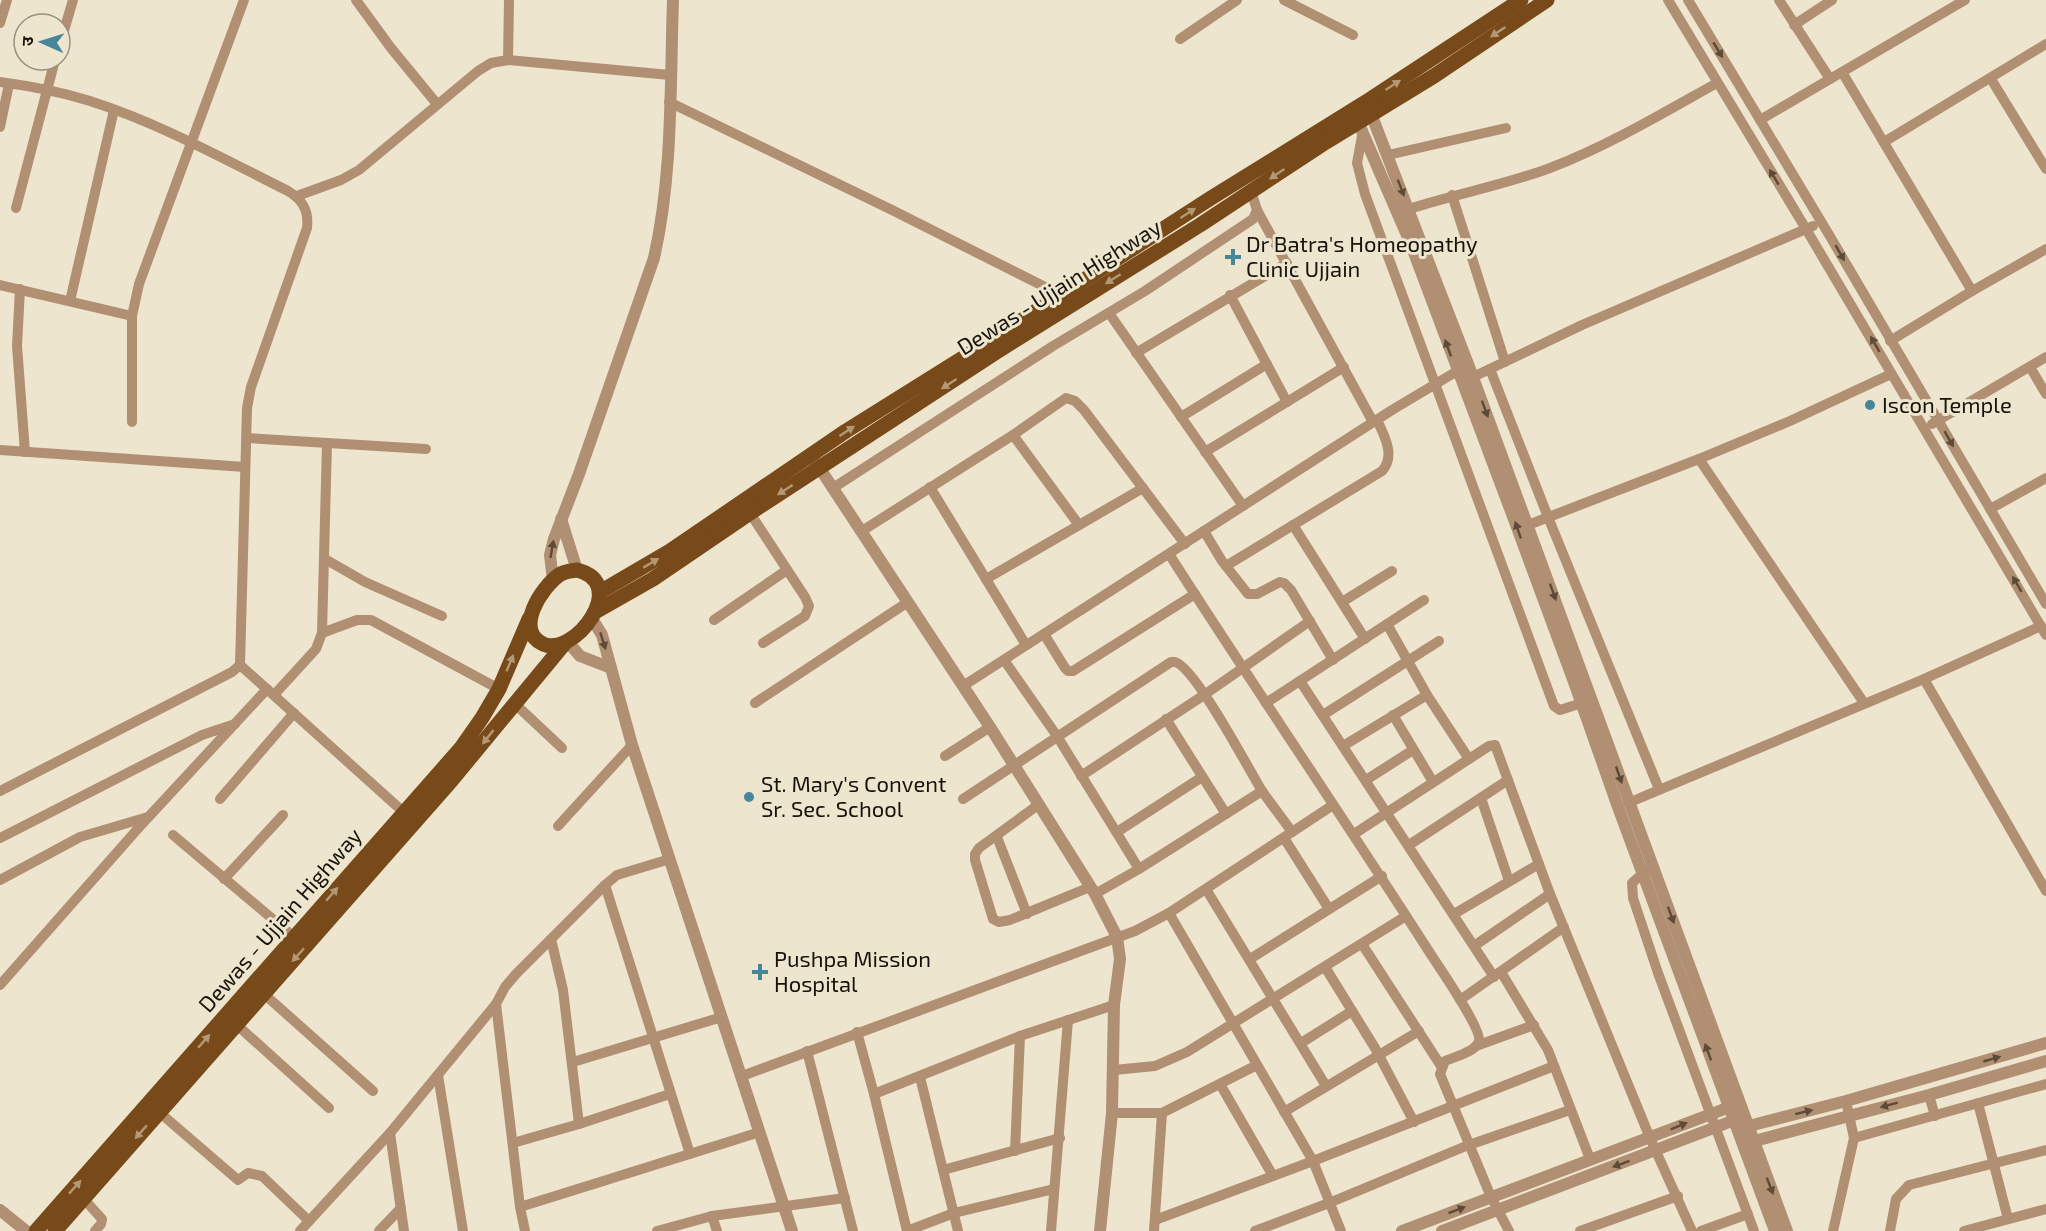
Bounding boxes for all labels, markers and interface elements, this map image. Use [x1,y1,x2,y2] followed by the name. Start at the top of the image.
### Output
[12,12,72,72] north arrow
[1490,27,1506,38] one-way arrow
[17,35,36,46] text: उ
[1712,42,1723,58] one-way arrow
[1385,79,1401,90] one-way arrow
[1269,168,1285,179] one-way arrow
[1769,169,1780,185] one-way arrow
[1396,179,1406,197] one-way arrow
[1180,207,1197,218] one-way arrow
[952,213,1166,360] street label: Dewas - Ujjain Highway
[1246,230,1478,282] place label: Dr Batra's Homeopathy Clinic Ujjain
[1834,245,1845,261] one-way arrow
[1224,248,1242,266] marker: Dr Batra's Homeopathy Clinic Ujjain
[1105,274,1121,285] one-way arrow
[1869,336,1880,352] one-way arrow
[1443,339,1453,357] one-way arrow
[941,378,957,390] one-way arrow
[1882,391,2012,417] place label: Iscon Temple
[1863,398,1877,412] marker: Iscon Temple
[1481,400,1490,418] one-way arrow
[839,425,855,437] one-way arrow
[1944,431,1955,447] one-way arrow
[777,485,793,496] one-way arrow
[1513,521,1522,539] one-way arrow
[548,539,557,558] one-way arrow
[643,558,660,568] one-way arrow
[2011,576,2022,592] one-way arrow
[1549,583,1558,601] one-way arrow
[599,633,608,651] one-way arrow
[505,654,515,672] one-way arrow
[482,729,495,745] one-way arrow
[1614,767,1624,785] one-way arrow
[761,770,946,821] place label: St. Mary's Convent Sr. Sec. School
[742,790,756,804] marker: St. Mary's Convent Sr. Sec. School
[192,822,367,1017] street label: Dewas - Ujjain Highway
[325,887,338,902] one-way arrow
[1666,906,1676,924] one-way arrow
[774,945,931,996] place label: Pushpa Mission Hospital
[292,947,305,962] one-way arrow
[751,963,769,981] marker: Pushpa Mission Hospital
[197,1034,210,1049] one-way arrow
[1703,1043,1713,1061] one-way arrow
[1983,1054,2001,1063] one-way arrow
[1880,1101,1898,1111] one-way arrow
[1795,1106,1813,1116] one-way arrow
[1670,1121,1688,1131] one-way arrow
[135,1124,148,1139] one-way arrow
[1612,1160,1630,1170] one-way arrow
[1766,1177,1775,1195] one-way arrow
[68,1180,81,1195] one-way arrow
[1448,1205,1466,1214] one-way arrow

